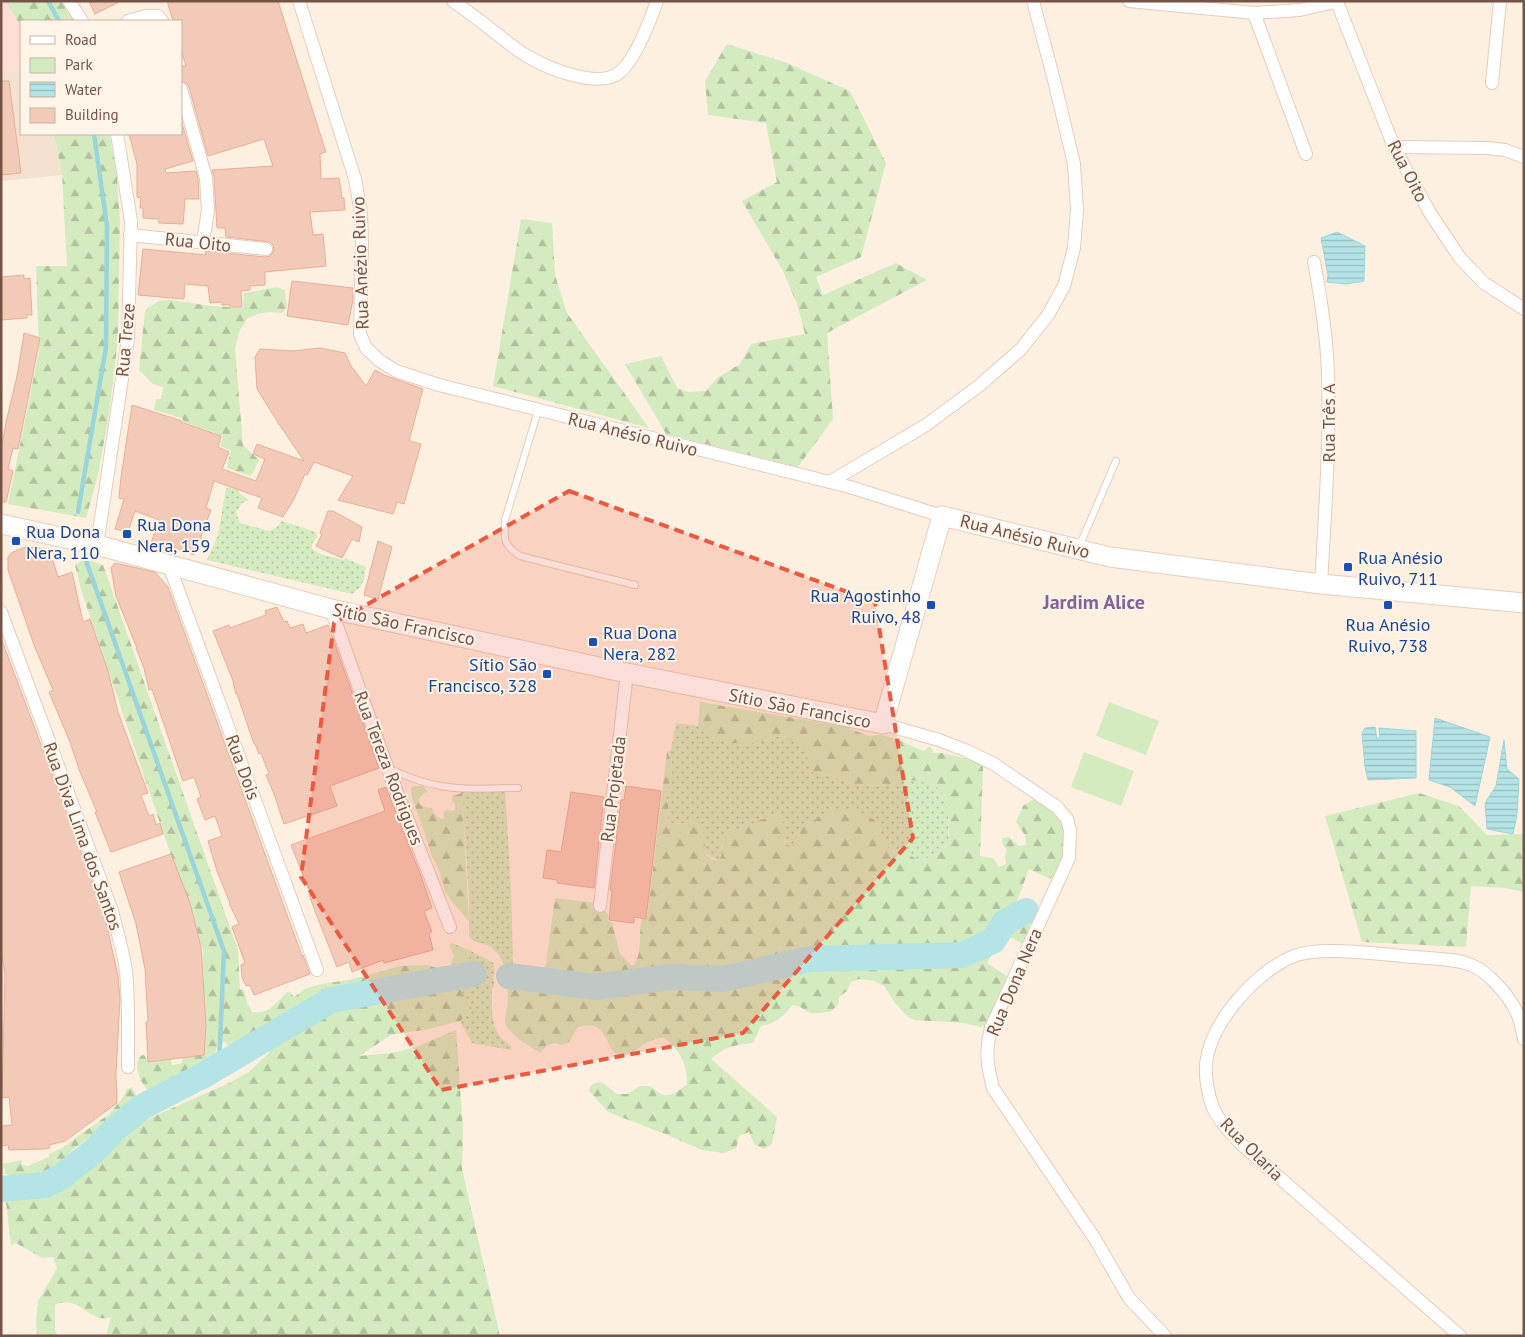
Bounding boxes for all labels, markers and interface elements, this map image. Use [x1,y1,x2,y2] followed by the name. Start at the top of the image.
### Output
[20,20,182,135] legend
[65,30,97,49] text: Road
[65,55,93,74] text: Park
[65,80,102,99] text: Water
[65,105,119,124] text: Building
[1383,136,1433,206] street label: Rua Oito
[346,196,374,330] street label: Rua Anézio Ruivo
[164,227,232,257] street label: Rua Oito
[110,302,140,378] street label: Rua Treze
[1317,383,1340,463] street label: Rua Três A
[566,407,700,461] street label: Rua Anésio Ruivo
[958,509,1092,563] street label: Rua Anésio Ruivo
[137,513,211,557] place label: Rua Dona Nera, 159
[26,520,100,564] place label: Rua Dona Nera, 110
[121,528,133,540] marker: Rua Dona Nera, 159
[10,535,22,547] marker: Rua Dona Nera, 110
[1358,546,1443,590] place label: Rua Anésio Ruivo, 711
[1342,561,1354,573] marker: Rua Anésio Ruivo, 711
[810,584,921,628] place label: Rua Agostinho Ruivo, 48
[1042,589,1145,615] district label: Jardim Alice
[331,598,477,650] street label: Sítio São Francisco
[925,599,937,611] marker: Rua Agostinho Ruivo, 48
[1382,599,1394,611] marker: Rua Anésio Ruivo, 738
[1346,613,1430,657] place label: Rua Anésio Ruivo, 738
[603,621,677,665] place label: Rua Dona Nera, 282
[587,636,599,648] marker: Rua Dona Nera, 282
[428,653,537,697] place label: Sítio São Francisco, 328
[541,668,553,680] marker: Sítio São Francisco, 328
[727,683,873,733] street label: Sítio São Francisco
[349,688,429,848] street label: Rua Tereza Rodrigues
[221,731,265,803] street label: Rua Dois
[595,735,631,843] street label: Rua Projetada
[38,739,128,933] street label: Rua Diva Lima dos Santos
[981,924,1047,1040] street label: Rua Dona Nera
[1215,1112,1289,1186] street label: Rua Olaria

